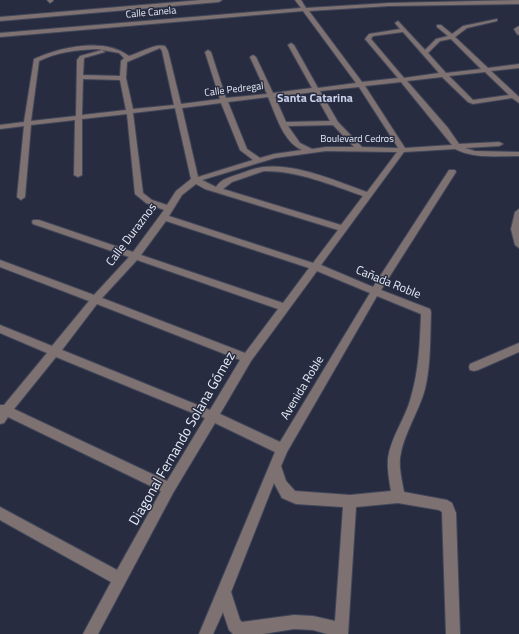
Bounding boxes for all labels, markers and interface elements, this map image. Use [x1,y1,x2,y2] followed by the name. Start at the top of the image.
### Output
[125,5,177,21] street label: Calle Canela
[204,80,264,100] street label: Calle Pedregal
[277,92,353,106] district label: Santa Catarina
[320,134,394,146] street label: Boulevard Cedros
[104,201,160,269] street label: Calle Duraznos
[353,263,423,303] street label: Cañada Roble
[126,349,240,529] street label: Diagonal Fernando Solana Gómez
[278,354,328,422] street label: Avenida Roble

